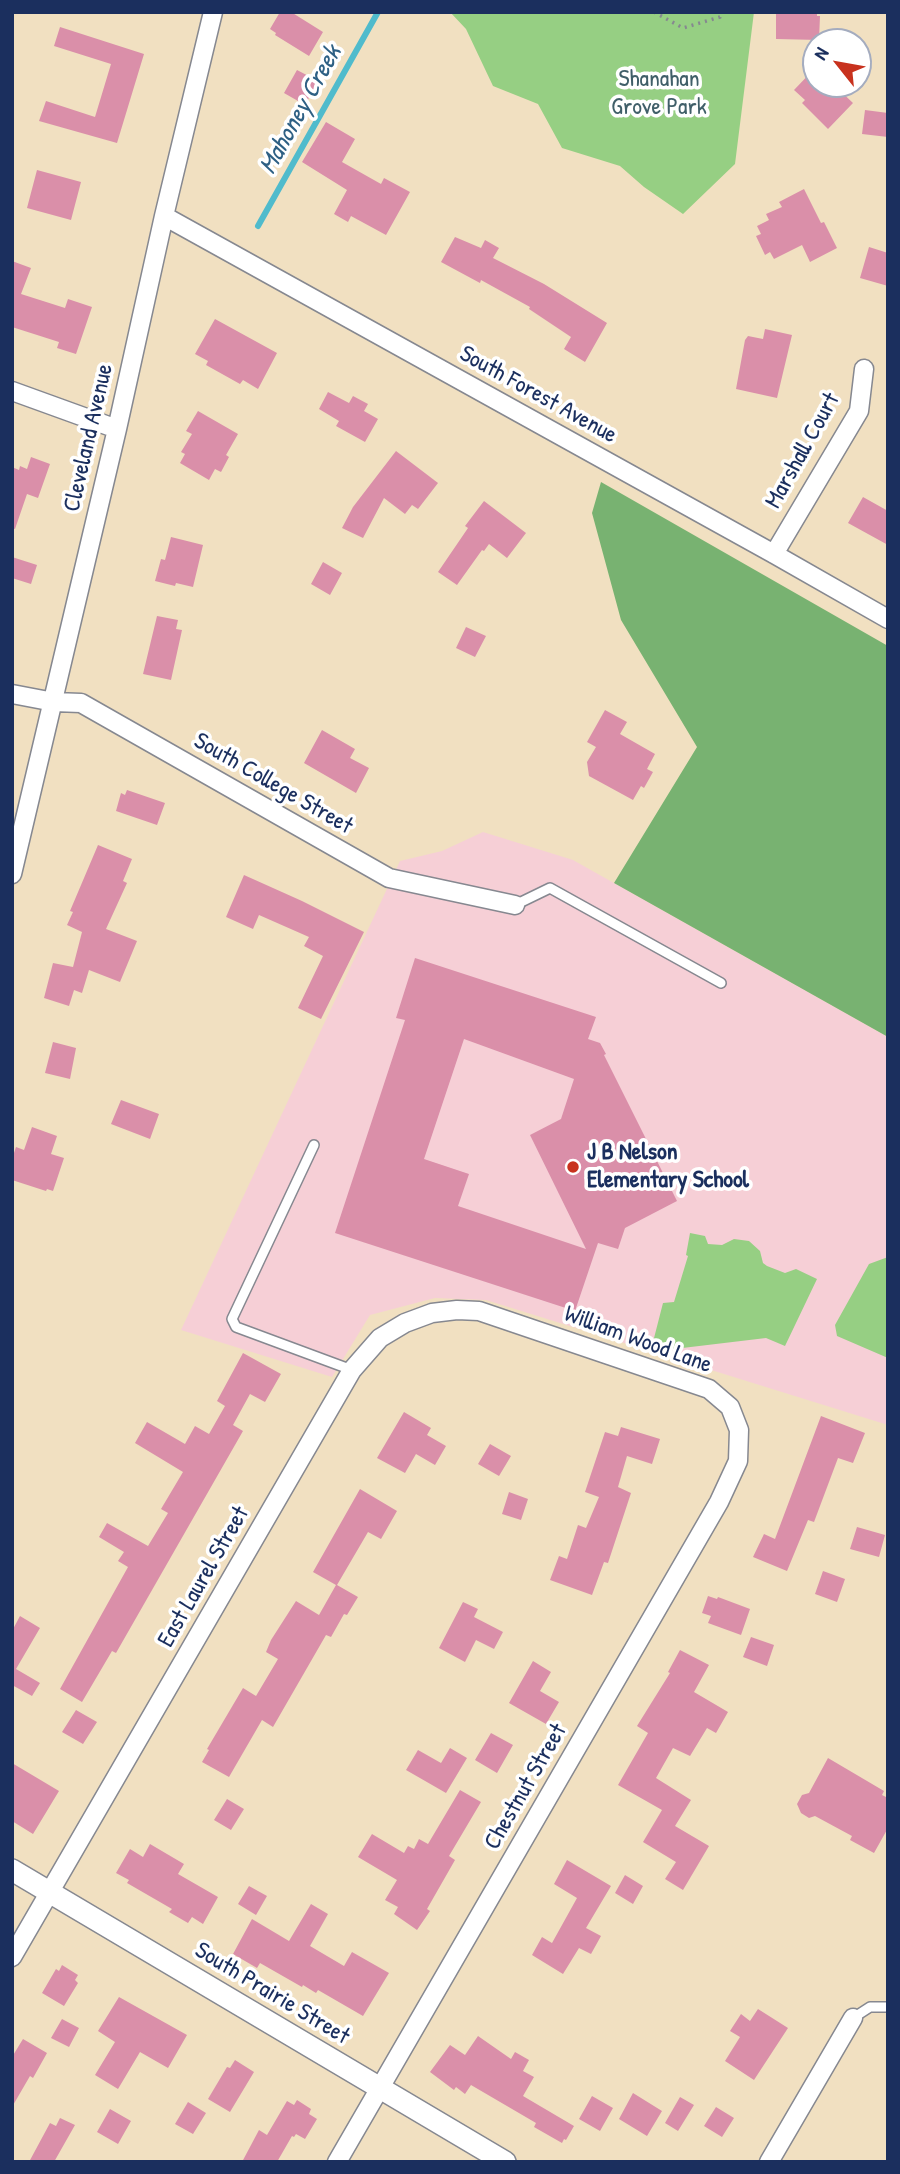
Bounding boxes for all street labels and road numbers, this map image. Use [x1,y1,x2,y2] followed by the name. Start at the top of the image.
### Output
[454,340,622,450] street label: South Forest Avenue
[58,361,120,515] street label: Cleveland Avenue
[760,388,846,514] street label: Marshall Court
[189,727,357,841] street label: South College Street
[560,1300,716,1380] street label: William Wood Lane
[152,1502,256,1652] street label: East Laurel Street
[478,1719,574,1855] street label: Chestnut Street
[189,1937,355,2051] street label: South Prairie Street

